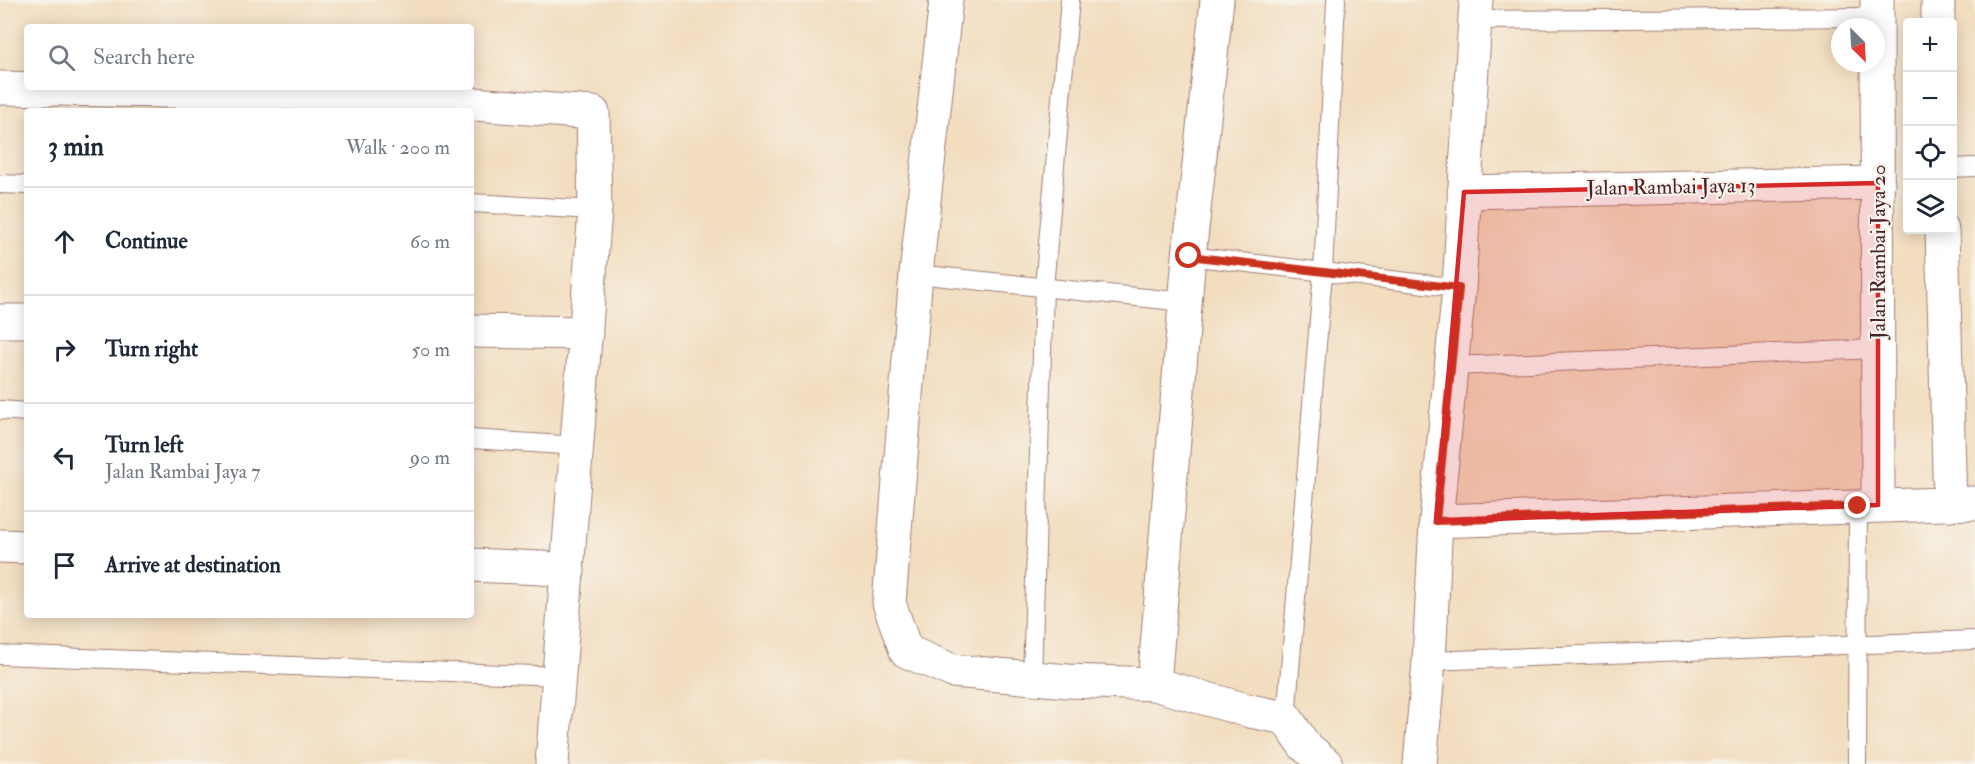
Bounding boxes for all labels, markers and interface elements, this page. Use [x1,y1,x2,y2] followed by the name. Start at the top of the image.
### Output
[1831,18,1885,72] north arrow
[1903,18,1957,234] map controls
[1903,18,1957,72] button: +
[24,24,474,90] search box
[45,41,78,74] icon: search
[93,43,195,71] text: Search here
[1903,72,1957,126] button: −
[1903,126,1957,180] button: locate
[48,131,104,163] text: 3 min
[346,135,450,160] text: Walk · 200 m
[1865,165,1892,340] street label: Jalan Rambai Jaya 20
[1585,172,1756,202] street label: Jalan Rambai Jaya 13
[1903,180,1957,234] button: layers
[48,225,81,258] icon: ahead
[105,227,188,255] text: Continue
[410,229,450,254] text: 60 m
[1175,242,1201,268] route start
[48,333,81,366] icon: right
[105,335,198,363] text: Turn right
[411,337,450,362] text: 50 m
[105,431,184,459] text: Turn left
[48,441,81,474] icon: left
[410,445,450,470] text: 90 m
[105,459,260,484] text: Jalan Rambai Jaya 7
[1844,492,1870,518] route end
[48,549,81,582] icon: arrive
[105,551,281,579] text: Arrive at destination

